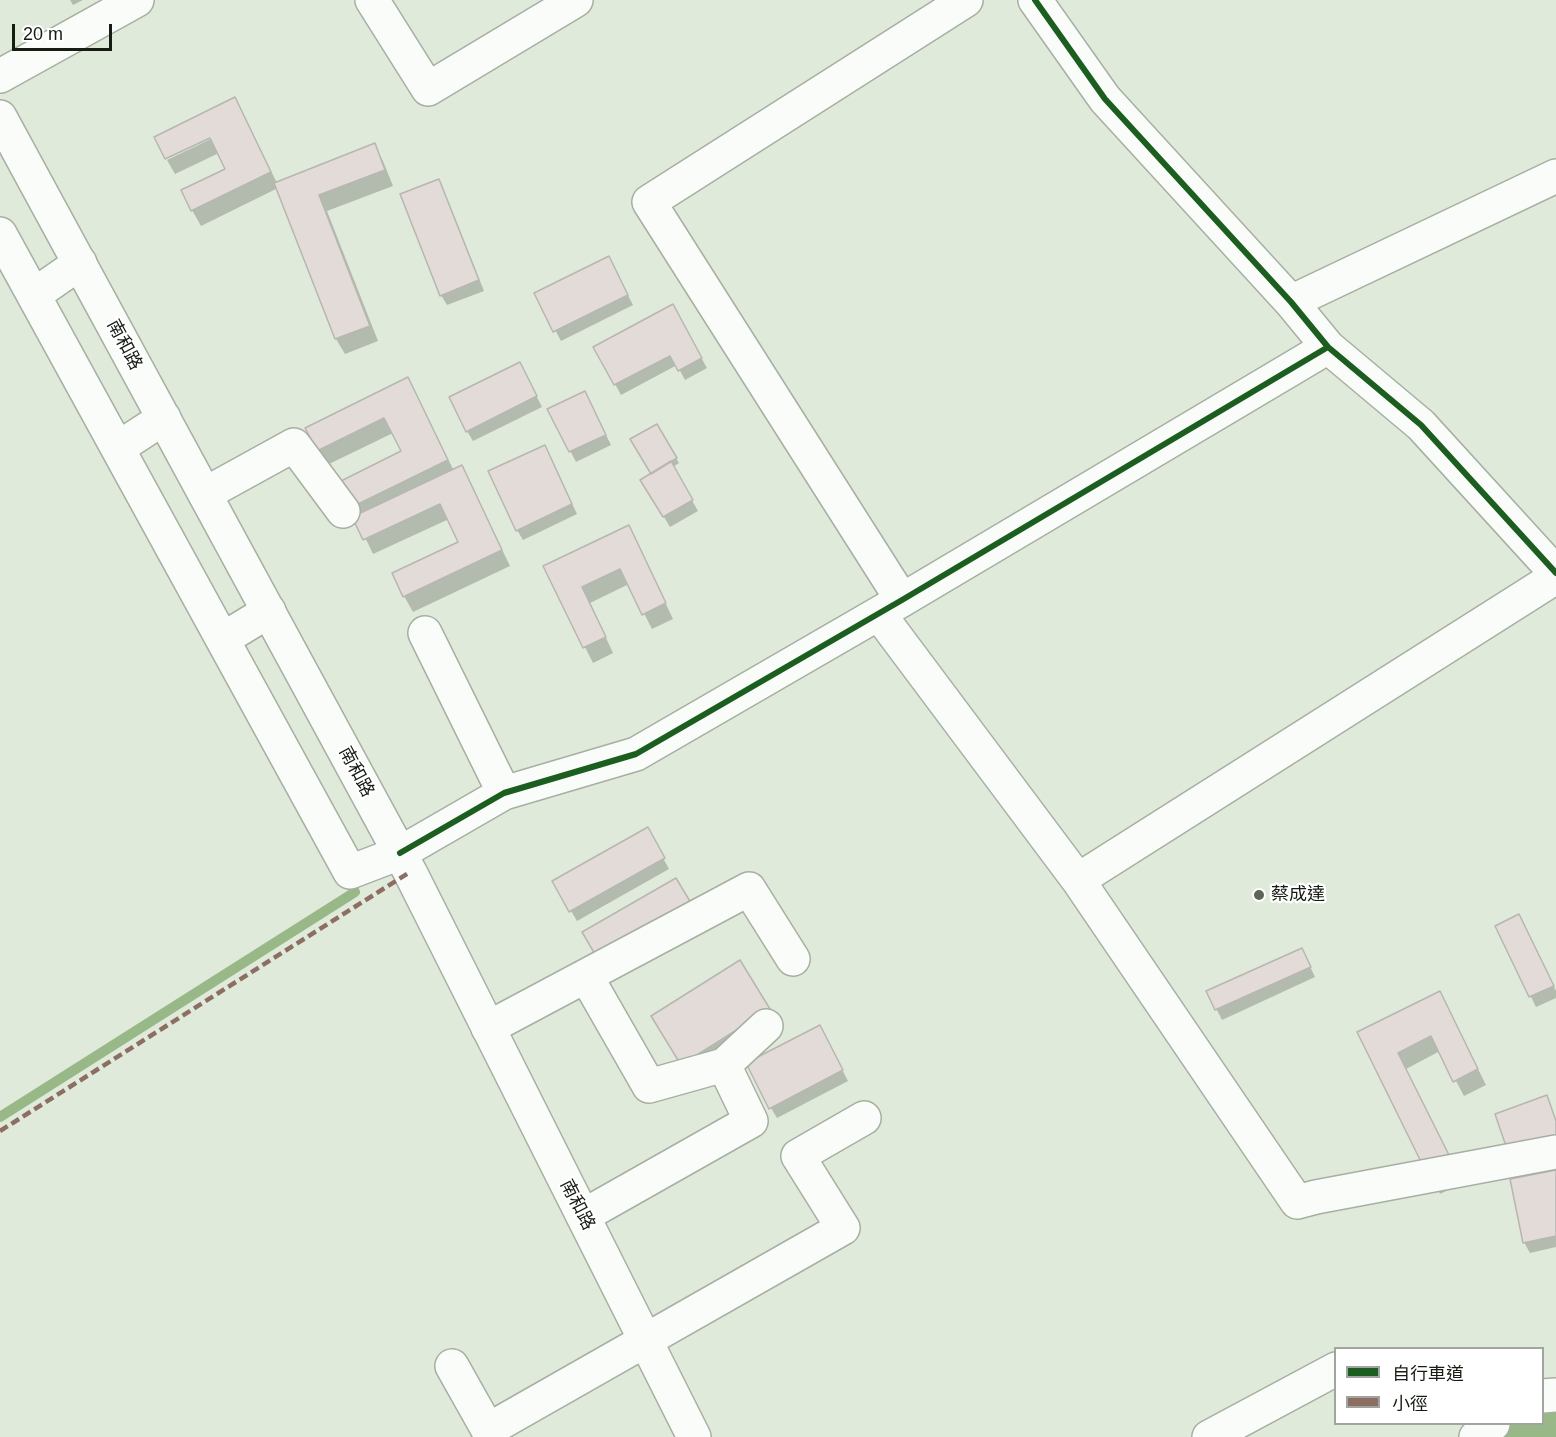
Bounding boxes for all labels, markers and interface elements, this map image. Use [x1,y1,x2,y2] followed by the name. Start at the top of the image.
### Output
[15,12,116,50] scale bar
[23,24,63,44] text: 20 m
[102,316,146,374] street label: 南和路
[334,743,378,801] street label: 南和路
[1271,884,1325,906] place label: 蔡成達
[1252,888,1266,902] marker: 蔡成達
[555,1176,599,1234] street label: 南和路
[1334,1347,1544,1425] legend
[1392,1364,1464,1384] text: 自行車道
[1392,1394,1428,1414] text: 小徑

